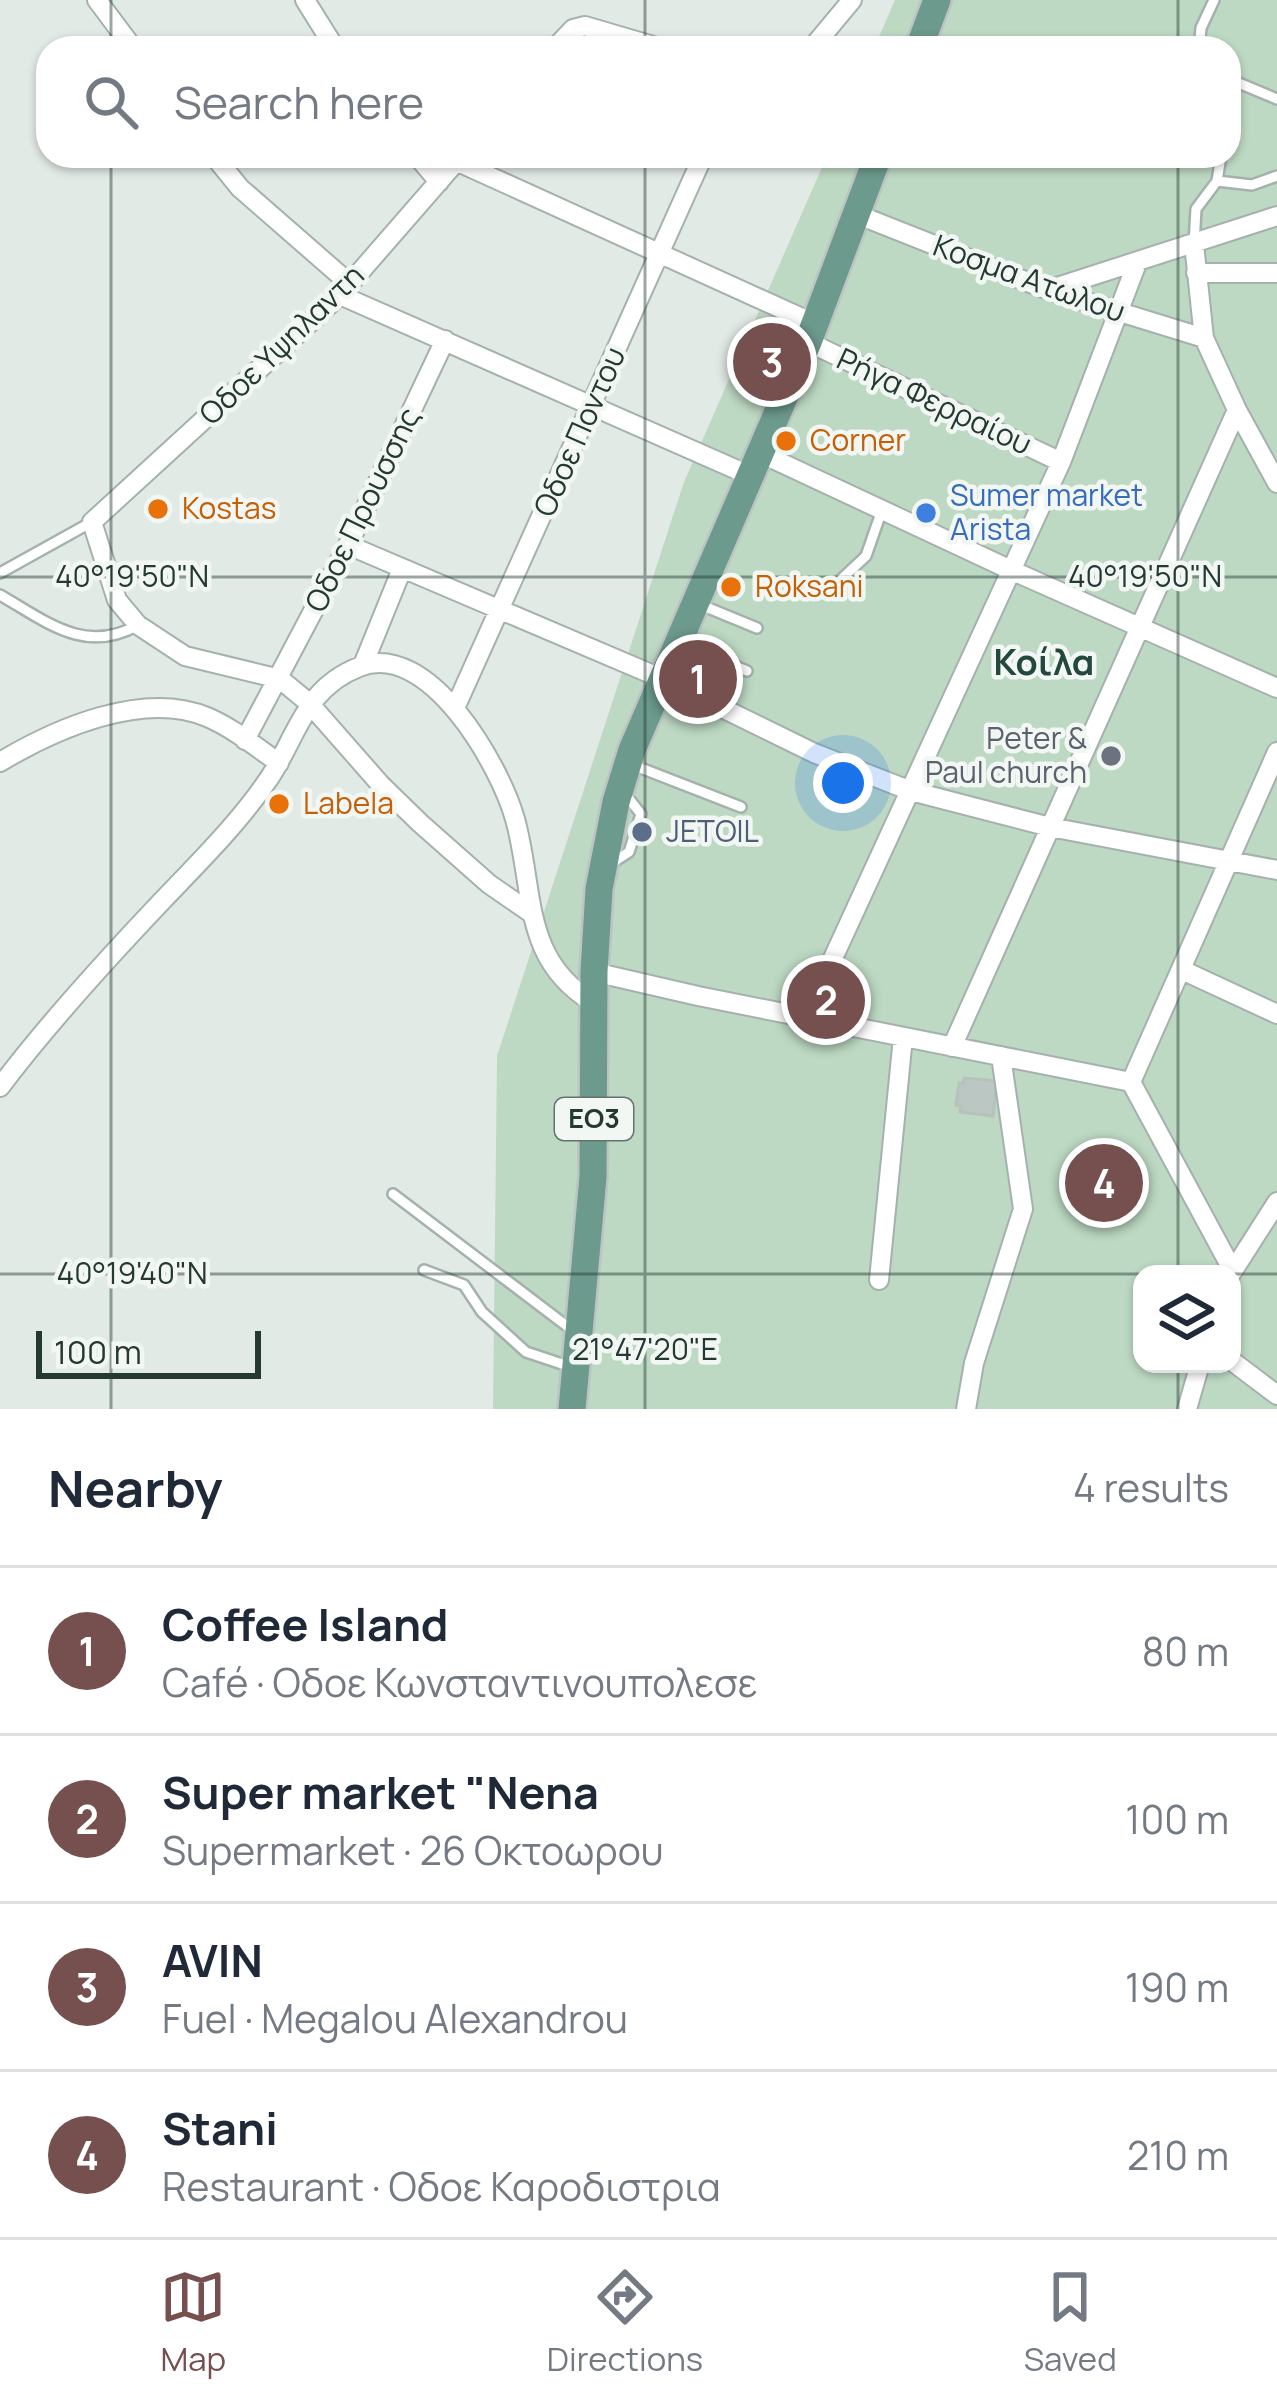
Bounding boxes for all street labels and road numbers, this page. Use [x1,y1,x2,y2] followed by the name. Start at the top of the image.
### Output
[928,224,1131,331] street label: Κοσμα Ατωλου
[190,255,372,433] street label: Oδοε Υψηλαντη
[831,338,1039,464] street label: Ρήγα Φερραίου
[523,340,634,523] street label: Oδοε Ποντου
[294,400,429,618] street label: Oδοε Προυσσης
[555,1098,633,1140] road number: ΕΟ3

